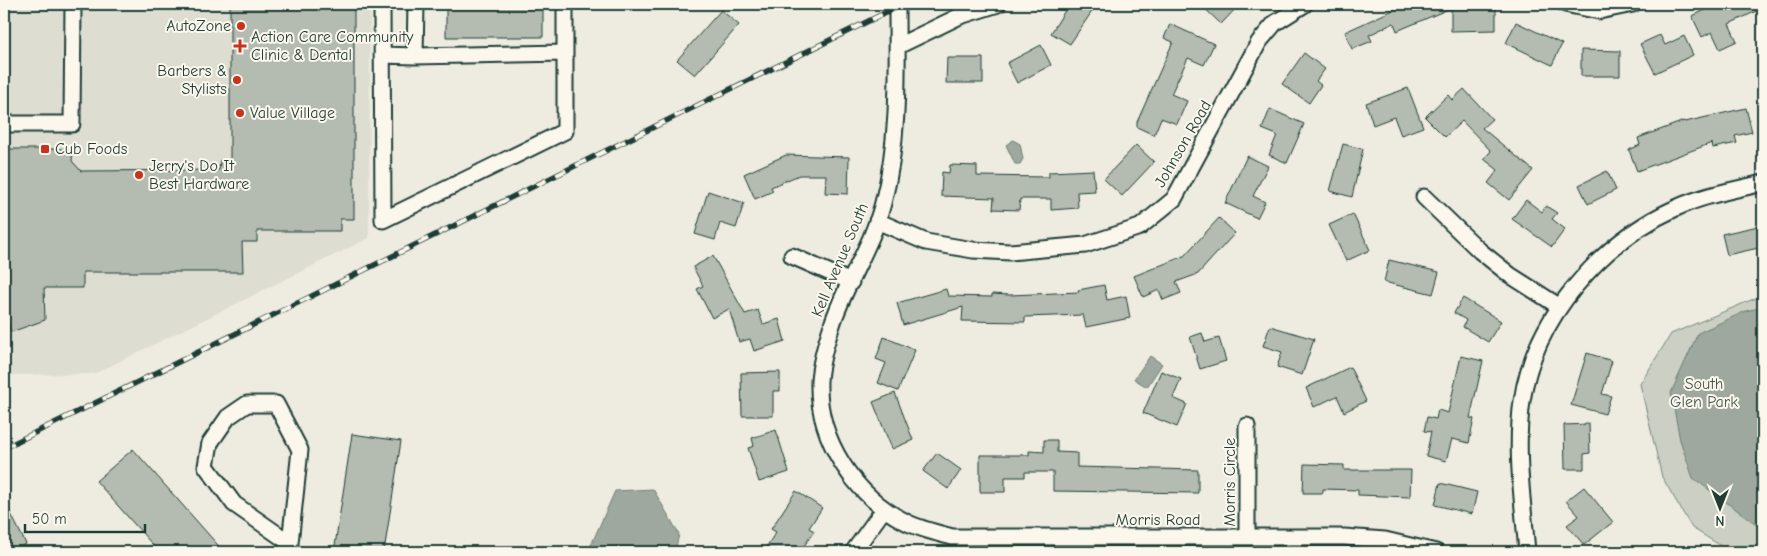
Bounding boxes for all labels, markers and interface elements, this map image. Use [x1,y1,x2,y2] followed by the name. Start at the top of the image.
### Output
[166,17,231,35] place label: AutoZone
[235,20,247,32] marker: AutoZone
[251,28,414,64] place label: Action Care Community Clinic & Dental
[233,39,247,53] marker: Action Care Community Clinic & Dental
[157,62,227,98] place label: Barbers & Stylists
[231,74,243,86] marker: Barbers & Stylists
[1151,97,1215,191] street label: Johnson Road
[250,104,335,122] place label: Value Village
[234,107,246,119] marker: Value Village
[55,140,128,158] place label: Cub Foods
[39,143,51,155] marker: Cub Foods
[149,157,249,193] place label: Jerry's Do It Best Hardware
[133,169,145,181] marker: Jerry's Do It Best Hardware
[808,200,872,320] street label: Kell Avenue South
[1670,375,1738,411] park label: South Glen Park
[1221,438,1239,526] street label: Morris Circle
[1694,484,1744,534] north arrow
[25,501,145,533] scale bar
[32,510,67,528] text: 50 m
[1116,511,1200,529] street label: Morris Road
[1715,512,1725,529] text: N

